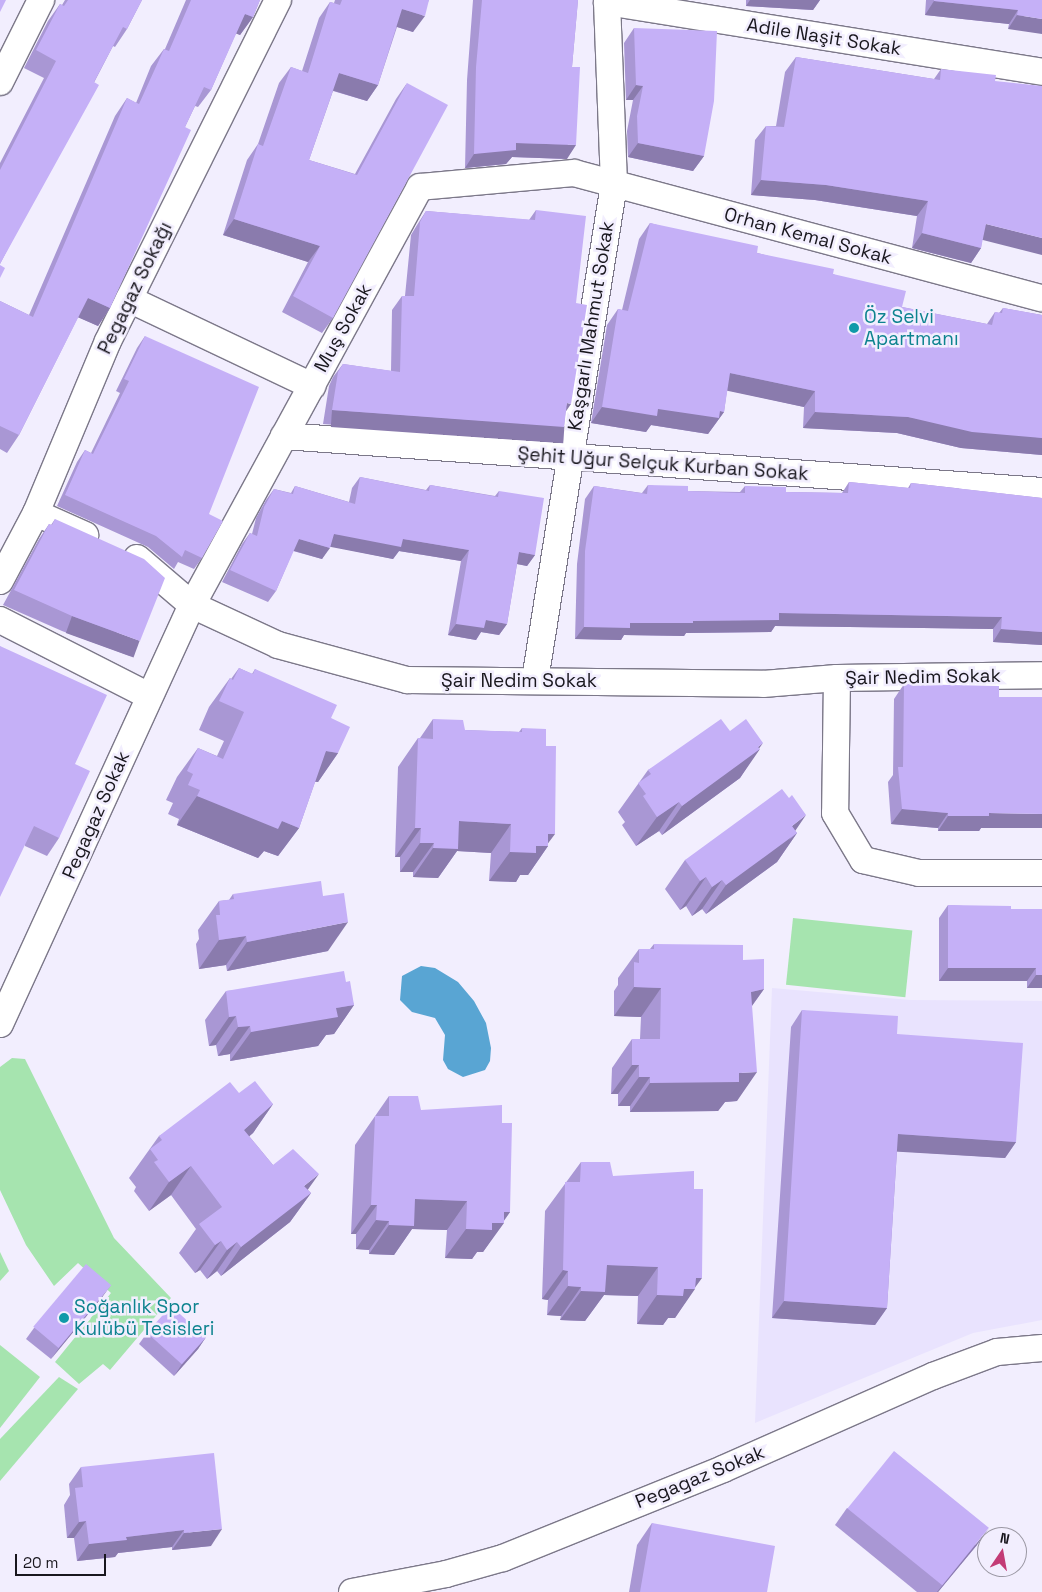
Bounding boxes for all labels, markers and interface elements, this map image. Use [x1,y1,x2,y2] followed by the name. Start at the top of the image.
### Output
[745,14,903,60] street label: Adile Naşit Sokak
[722,203,894,269] street label: Orhan Kemal Sokak
[93,218,177,358] street label: Pegagaz Sokağı
[563,220,619,432] street label: Kaşgarlı Mahmut Sokak
[309,280,377,376] street label: Muş Sokak
[864,306,959,350] place label: Öz Selvi Apartmanı
[848,322,860,334] marker: Öz Selvi Apartmanı
[517,442,809,486] street label: Şehit Uğur Selçuk Kurban Sokak
[845,664,1001,690] street label: Şair Nedim Sokak
[441,670,597,692] street label: Şair Nedim Sokak
[58,747,134,883] street label: Pegagaz Sokak
[74,1296,215,1340] place label: Soğanlık Spor Kulübü Tesisleri
[58,1312,70,1324] marker: Soğanlık Spor Kulübü Tesisleri
[632,1441,768,1513] street label: Pegagaz Sokak
[977,1527,1027,1577] north arrow
[998,1529,1011,1548] text: N
[18,1544,109,1576] scale bar
[23,1553,58,1572] text: 20 m

